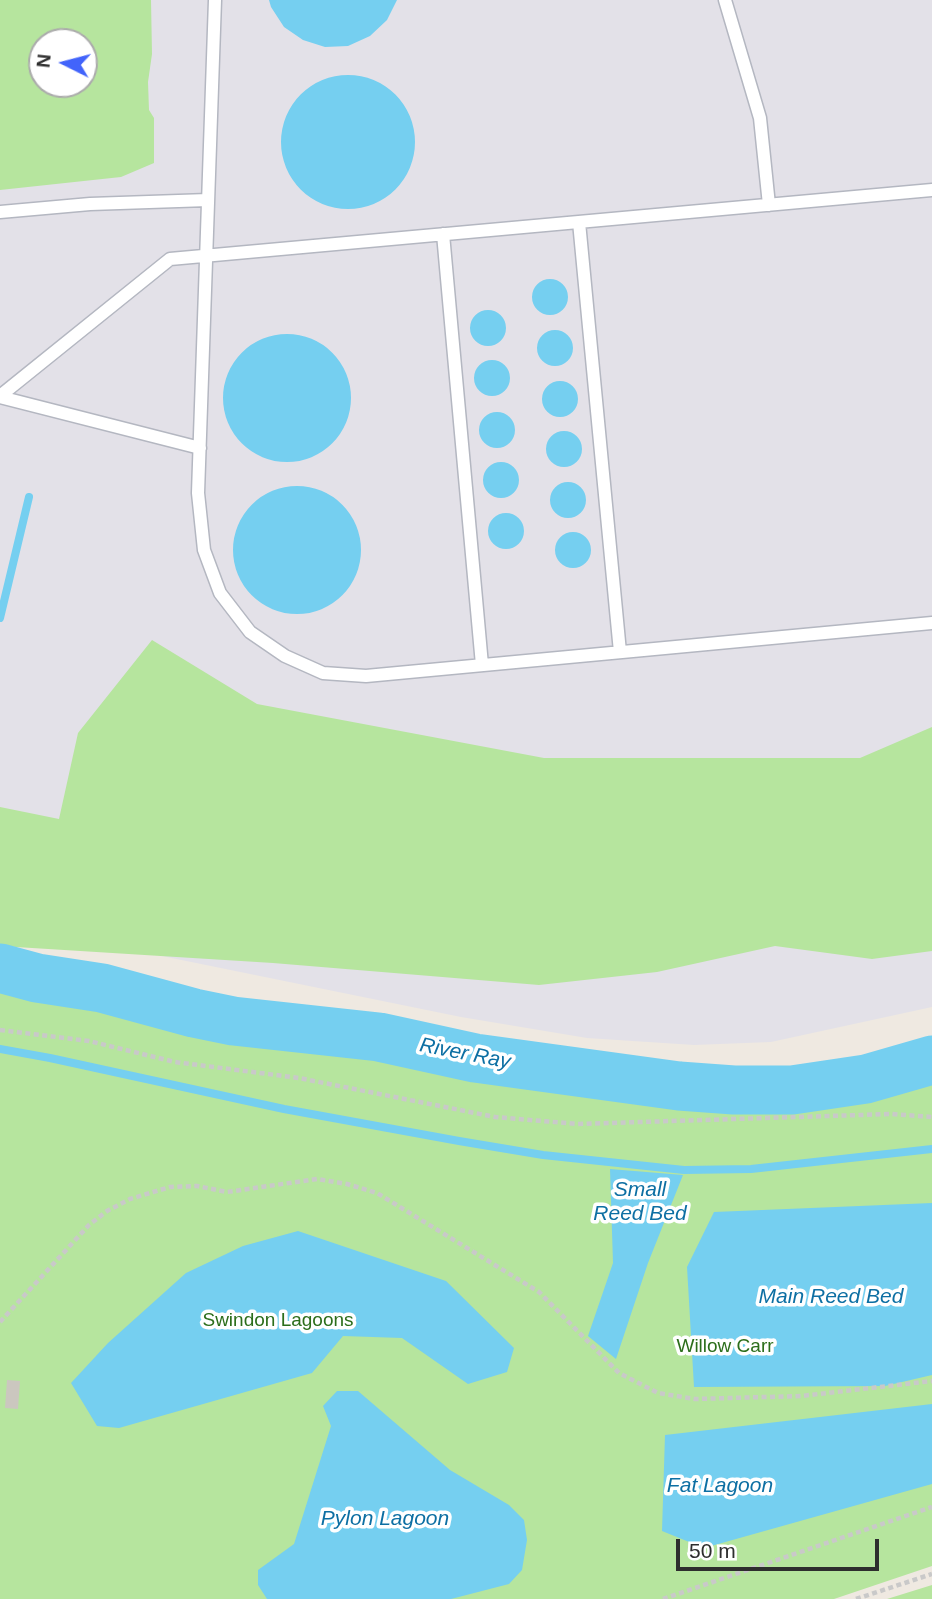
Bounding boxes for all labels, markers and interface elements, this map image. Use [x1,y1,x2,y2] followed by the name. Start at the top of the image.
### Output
[28,28,98,98] north arrow
[32,53,55,69] text: N
[417,1033,513,1075] water label: River Ray
[593,1177,687,1227] water label: Small Reed Bed
[759,1284,903,1310] water label: Main Reed Bed
[202,1310,354,1332] park label: Swindon Lagoons
[676,1336,774,1358] park label: Willow Carr
[667,1473,773,1499] water label: Fat Lagoon
[321,1506,449,1532] water label: Pylon Lagoon
[680,1526,883,1570] scale bar
[689,1539,736,1562] text: 50 m

